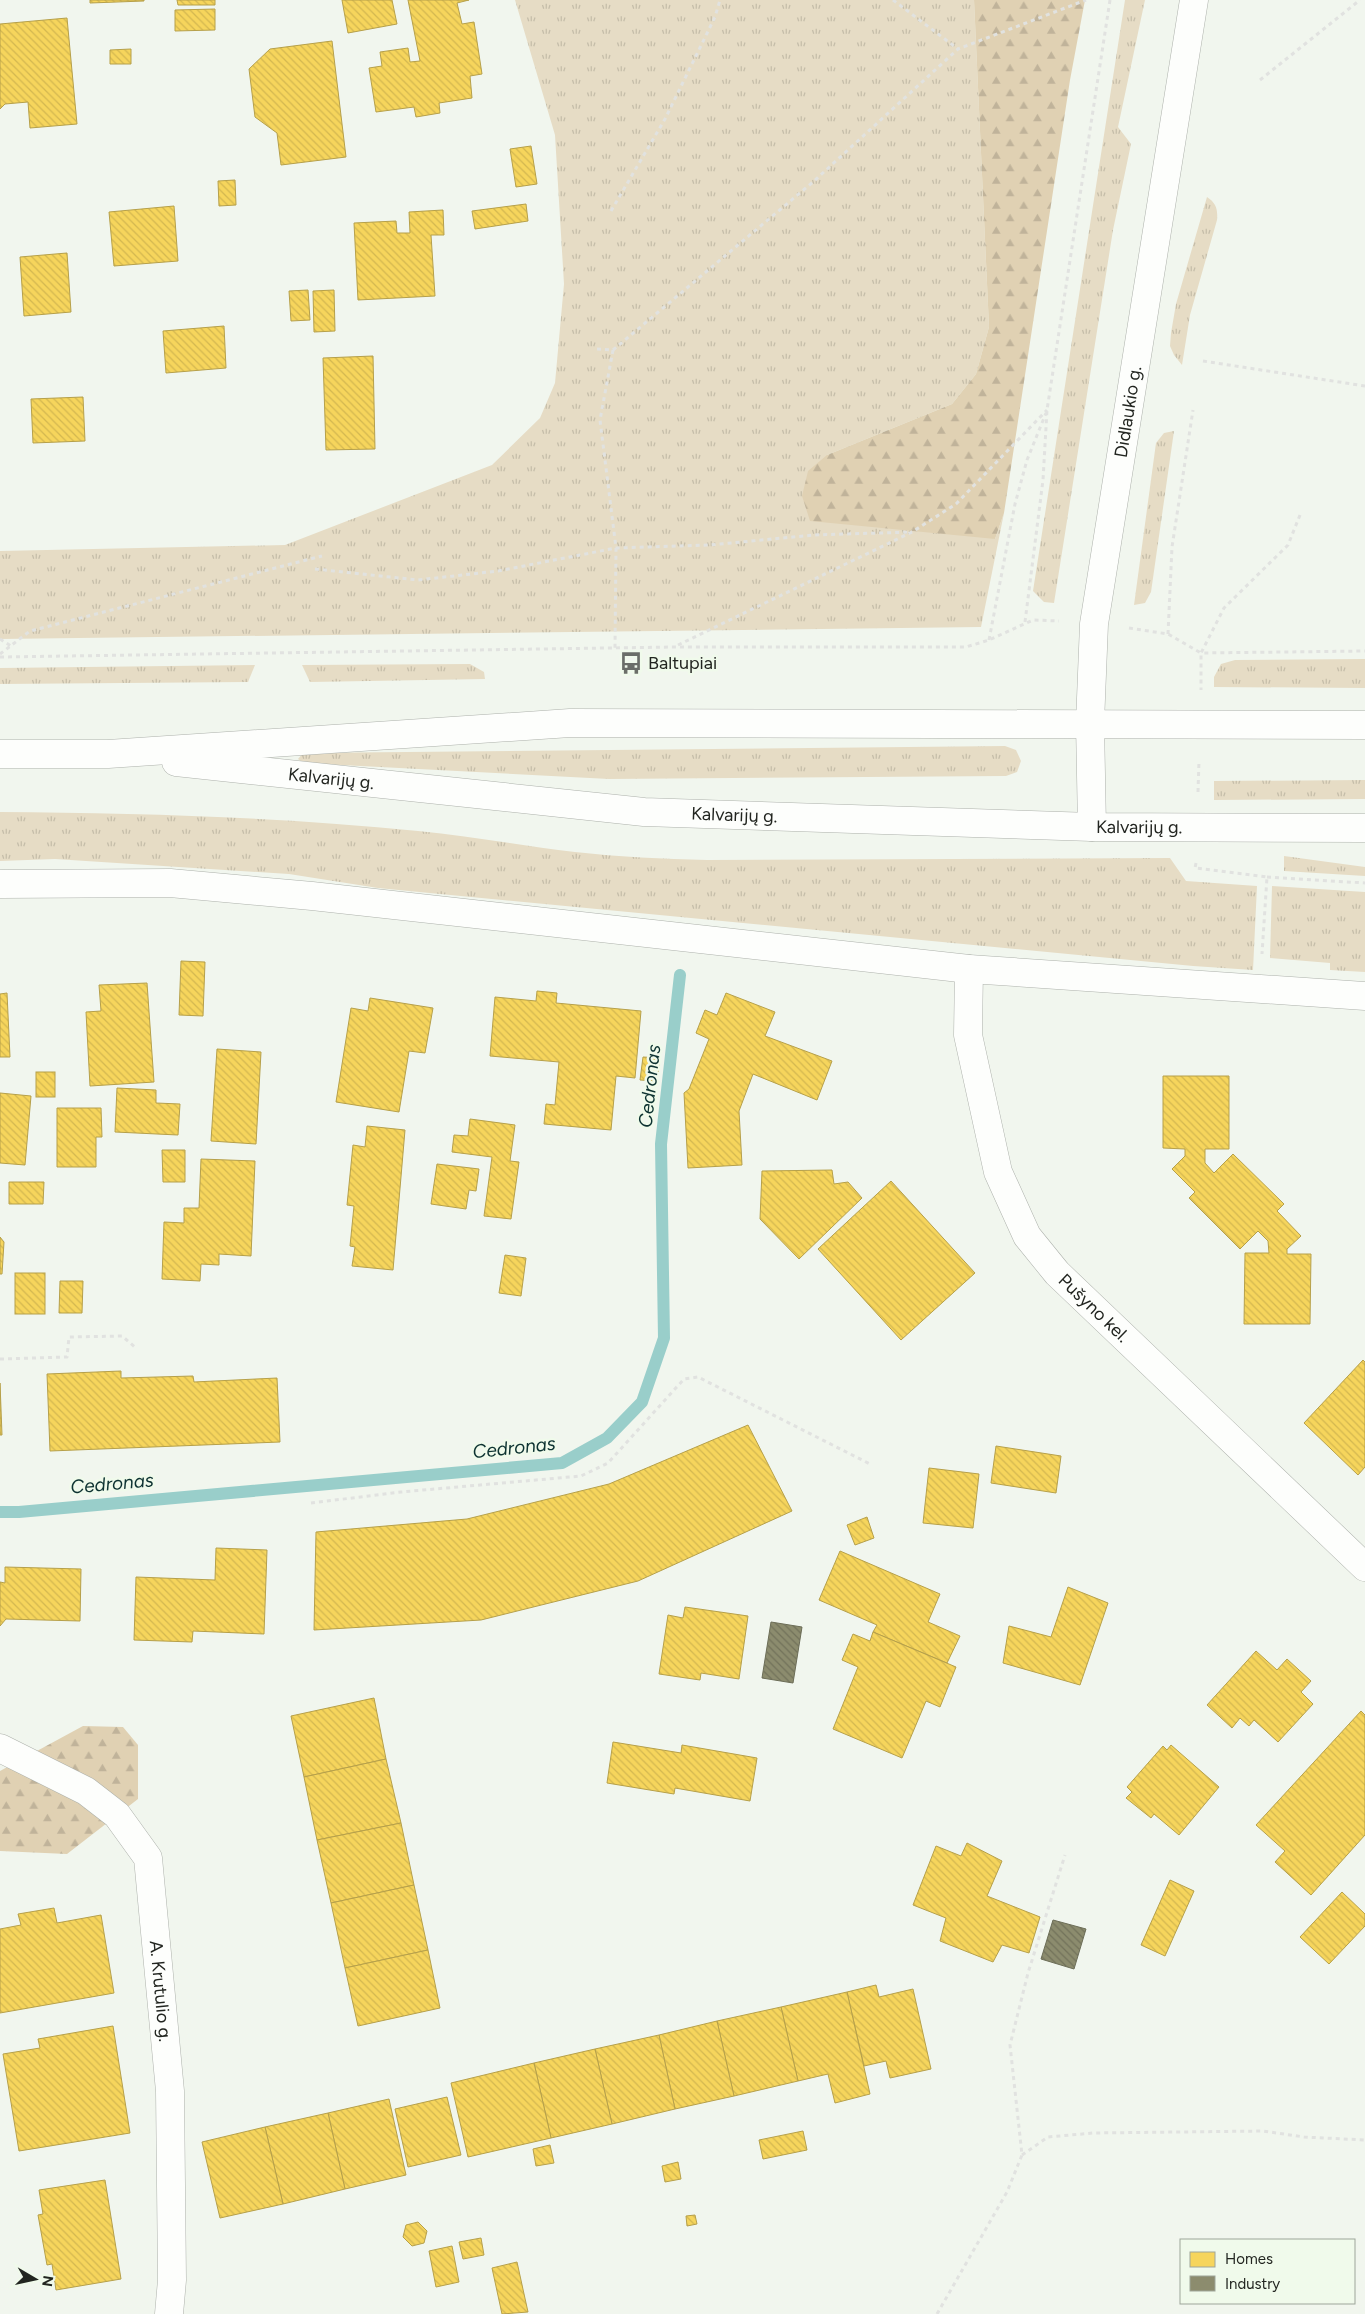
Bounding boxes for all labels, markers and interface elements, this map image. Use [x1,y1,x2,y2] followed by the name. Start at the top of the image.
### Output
[1110,364,1146,459] street label: Didlaukio g.
[618,650,644,676] bus stop icon: Baltupiai
[648,652,717,674] place label: Baltupiai
[287,763,375,794] street label: Kalvarijų g.
[691,803,778,827] street label: Kalvarijų g.
[1096,816,1182,838] street label: Kalvarijų g.
[634,1043,665,1129] water label: Cedronas
[1054,1269,1134,1347] street label: Pušyno kel.
[471,1432,557,1463] water label: Cedronas
[69,1468,155,1499] water label: Cedronas
[145,1939,176,2043] street label: A. Krutulio g.
[1180,2239,1355,2304] legend
[1225,2250,1273,2268] text: Homes
[10,2254,60,2304] north arrow
[38,2274,57,2288] text: N
[1225,2275,1280,2293] text: Industry

